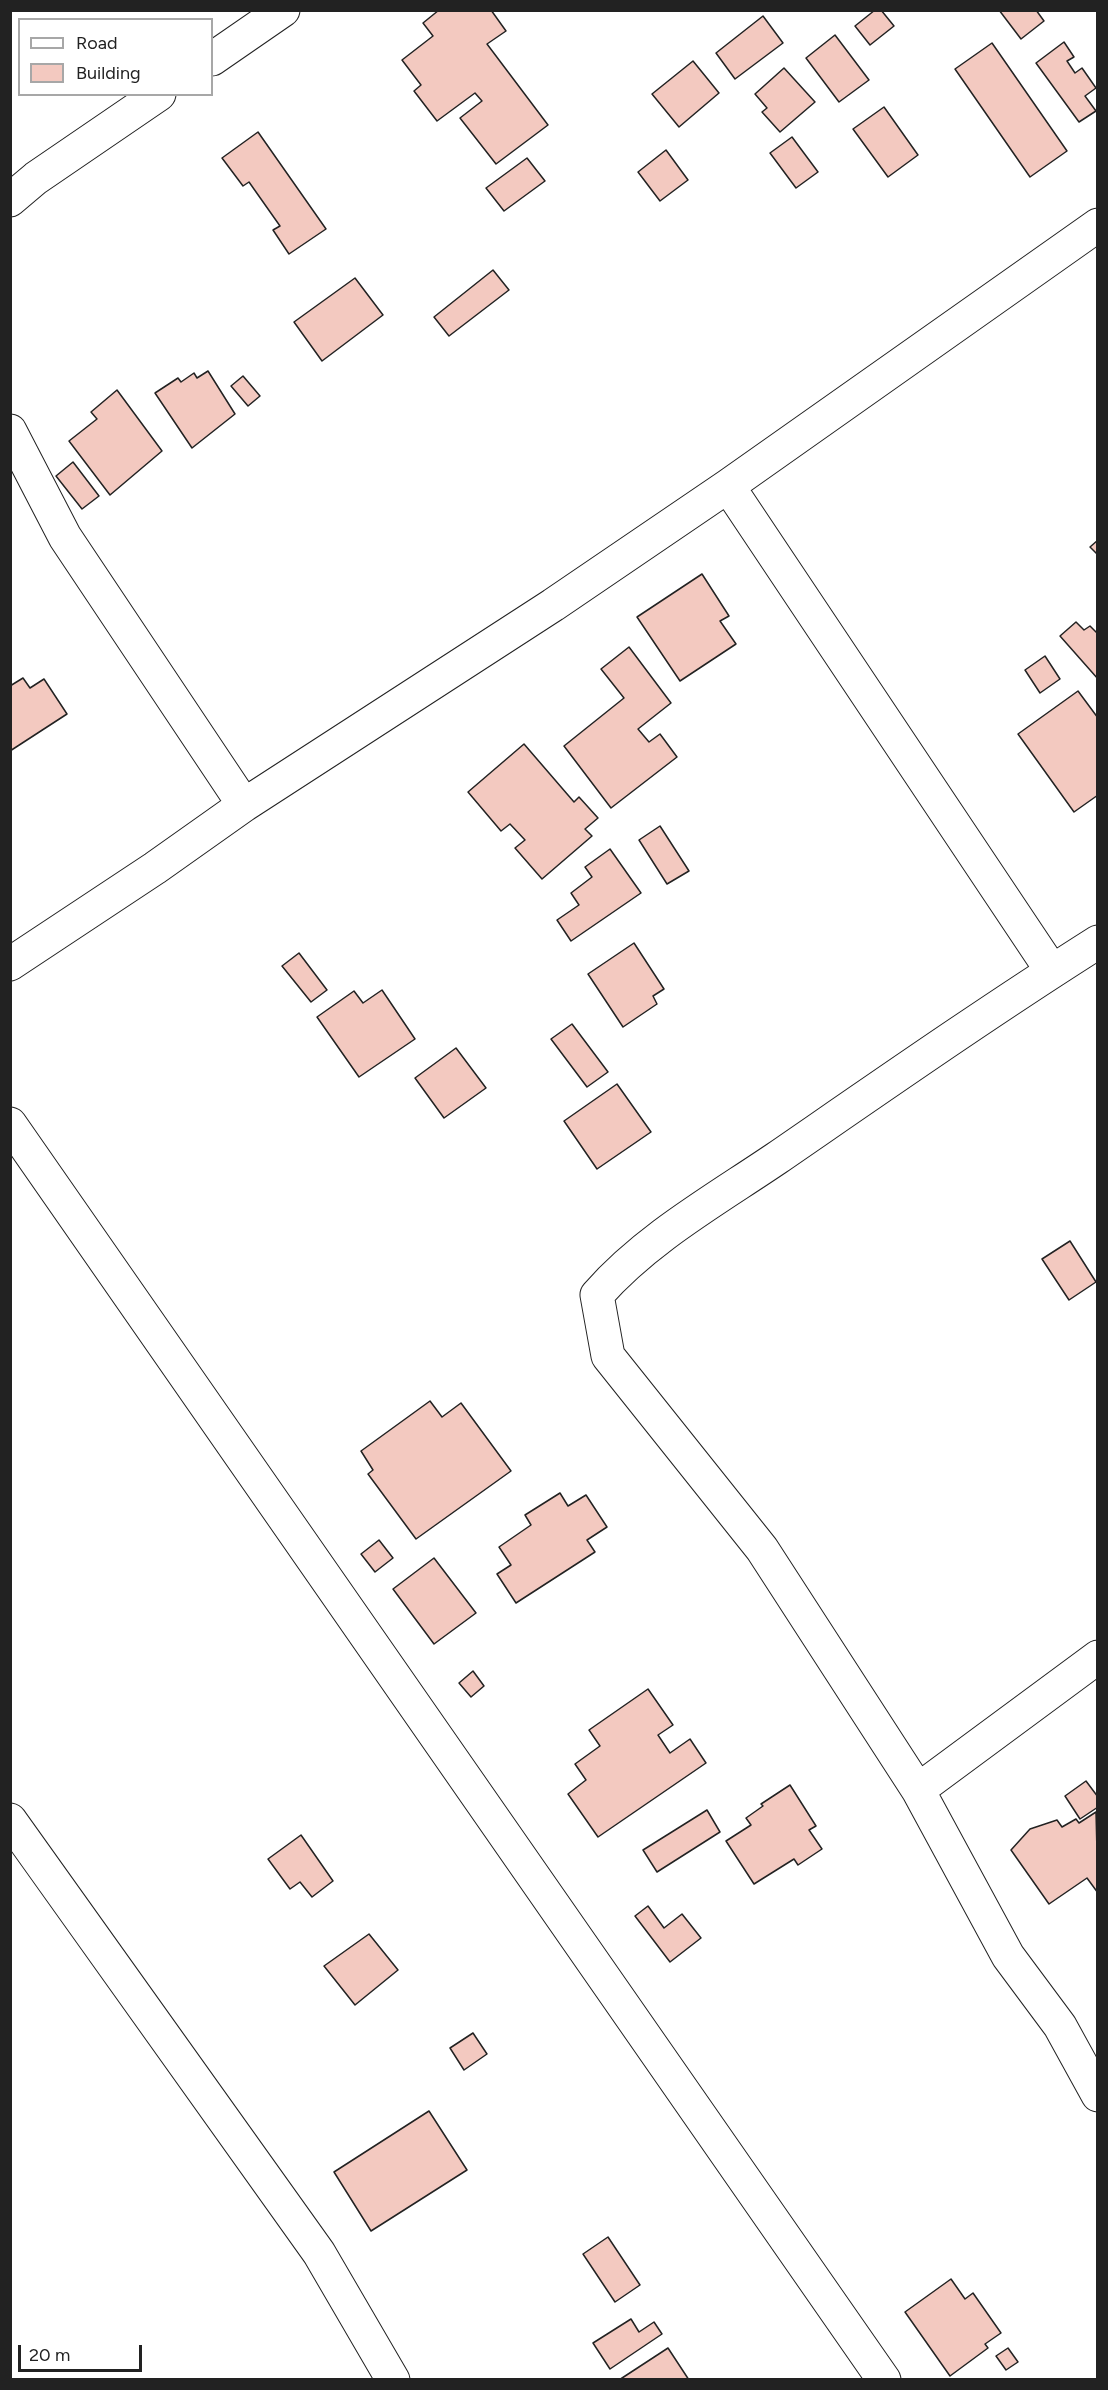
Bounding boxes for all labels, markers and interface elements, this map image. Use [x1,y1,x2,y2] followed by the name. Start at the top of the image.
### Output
[18,18,213,96] legend
[76,32,117,54] text: Road
[76,62,141,84] text: Building
[21,2333,146,2371] scale bar
[29,2344,70,2366] text: 20 m

